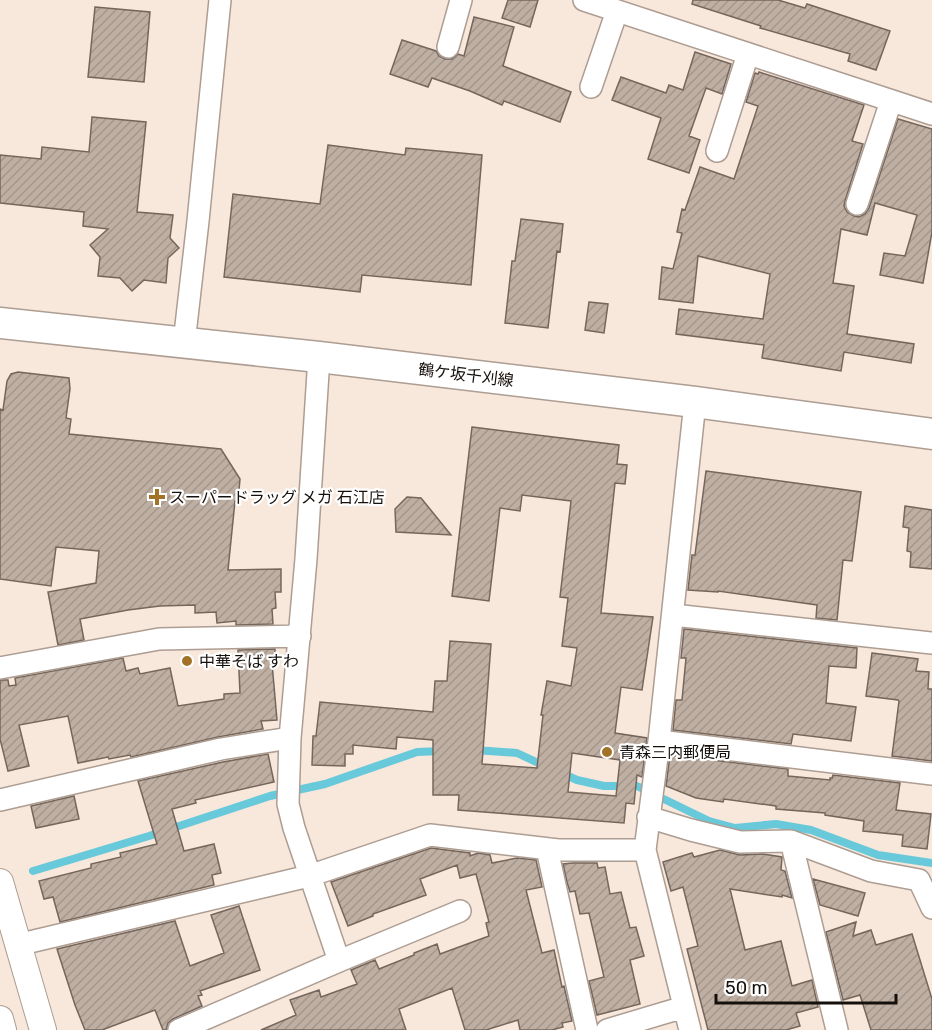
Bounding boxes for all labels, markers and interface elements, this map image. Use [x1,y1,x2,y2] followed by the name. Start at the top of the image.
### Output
[417,360,515,390] street label: 鶴ケ坂千刈線
[169,488,385,507] place label: スーパードラッグ メガ 石江店
[150,490,164,504] marker: スーパードラッグ メガ 石江店
[199,652,299,671] place label: 中華そば すわ
[180,654,194,668] marker: 中華そば すわ
[619,743,731,762] place label: 青森三内郵便局
[600,745,614,759] marker: 青森三内郵便局
[716,967,896,1005] scale bar
[725,977,768,999] text: 50 m

